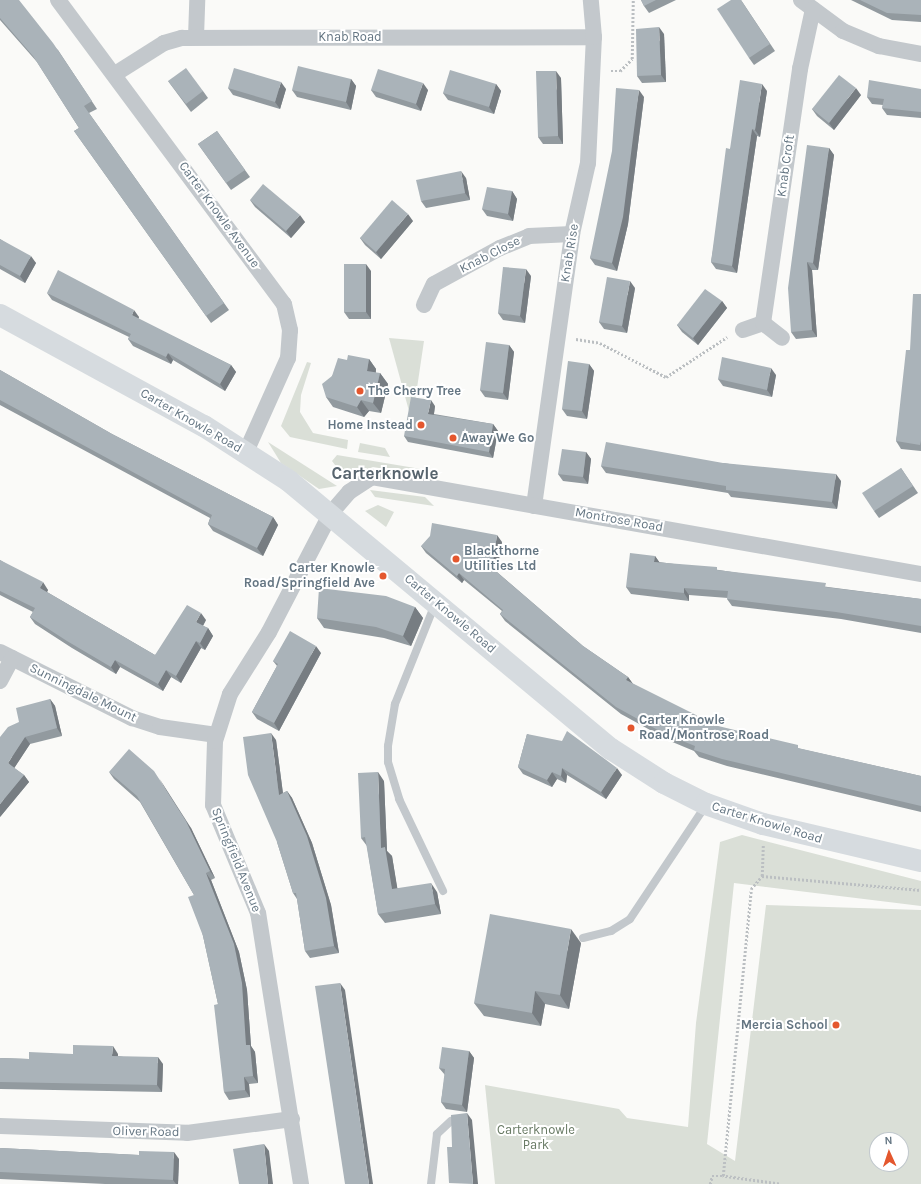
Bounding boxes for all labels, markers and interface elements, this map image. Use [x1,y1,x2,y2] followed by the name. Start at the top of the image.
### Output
[318,29,382,45] street label: Knab Road
[774,134,798,198] street label: Knab Croft
[175,159,263,271] street label: Carter Knowle Avenue
[558,223,582,283] street label: Knab Rise
[457,233,523,277] street label: Knab Close
[368,383,461,399] place label: The Cherry Tree
[137,386,245,456] street label: Carter Knowle Road
[355,386,365,396] marker: The Cherry Tree
[327,417,413,433] place label: Home Instead
[416,420,426,430] marker: Home Instead
[461,430,534,446] place label: Away We Go
[448,433,458,443] marker: Away We Go
[331,464,439,484] district label: Carterknowle
[574,505,664,535] street label: Montrose Road
[464,544,539,575] place label: Blackthorne Utilities Ltd
[451,554,461,564] marker: Blackthorne Utilities Ltd
[244,561,375,592] place label: Carter Knowle Road/Springfield Ave
[378,571,388,581] marker: Carter Knowle Road/Springfield Ave
[401,571,499,657] street label: Carter Knowle Road
[27,660,139,726] street label: Sunningdale Mount
[639,713,769,744] place label: Carter Knowle Road/Montrose Road
[626,723,636,733] marker: Carter Knowle Road/Montrose Road
[710,799,824,847] street label: Carter Knowle Road
[208,805,264,915] street label: Springfield Avenue
[741,1017,828,1033] place label: Mercia School
[831,1020,841,1030] marker: Mercia School
[497,1123,575,1154] park label: Carterknowle Park
[112,1124,180,1140] street label: Oliver Road
[869,1132,909,1172] north arrow
[884,1134,893,1147] text: N

